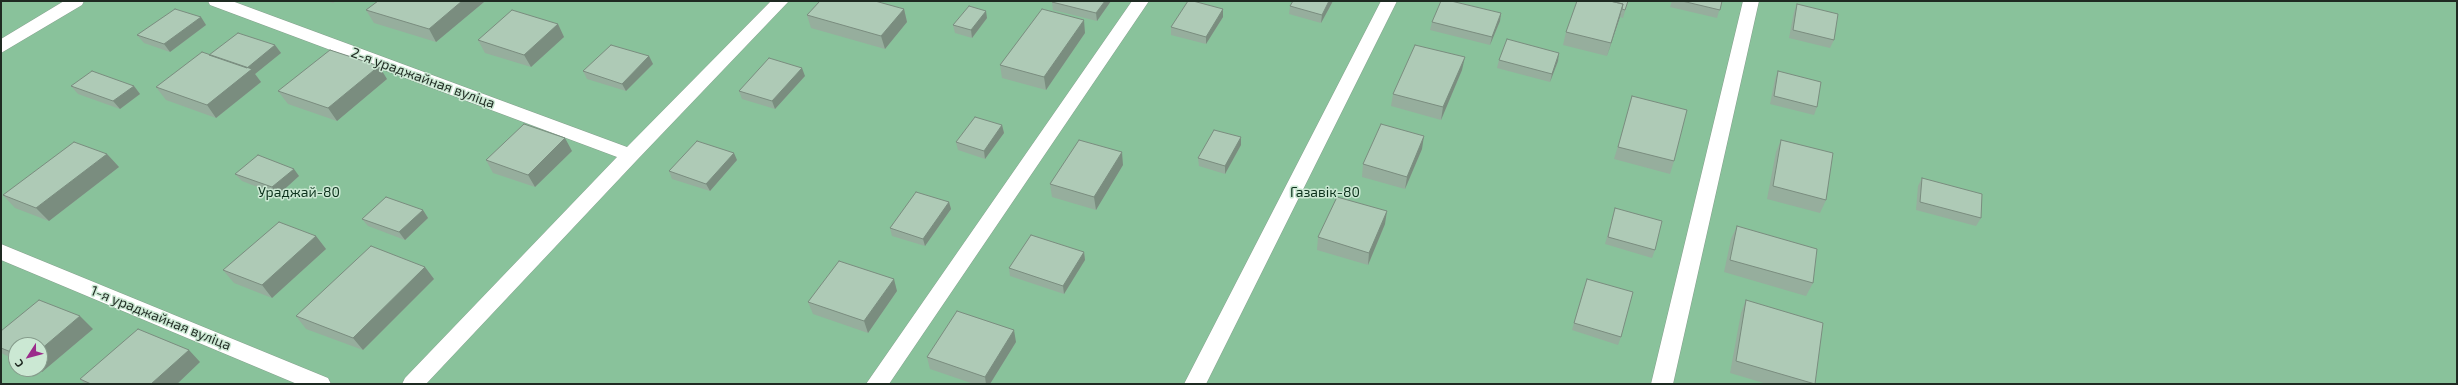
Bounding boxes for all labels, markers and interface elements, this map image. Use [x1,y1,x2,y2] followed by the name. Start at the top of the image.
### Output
[349,44,497,112] street label: 2-я ураджайная вуліца
[258,184,340,200] park label: Ураджай-80
[1290,184,1360,200] park label: Газавік-80
[88,282,234,354] street label: 1-я ураджайная вуліца
[8,337,48,377] north arrow
[12,357,26,370] text: С

